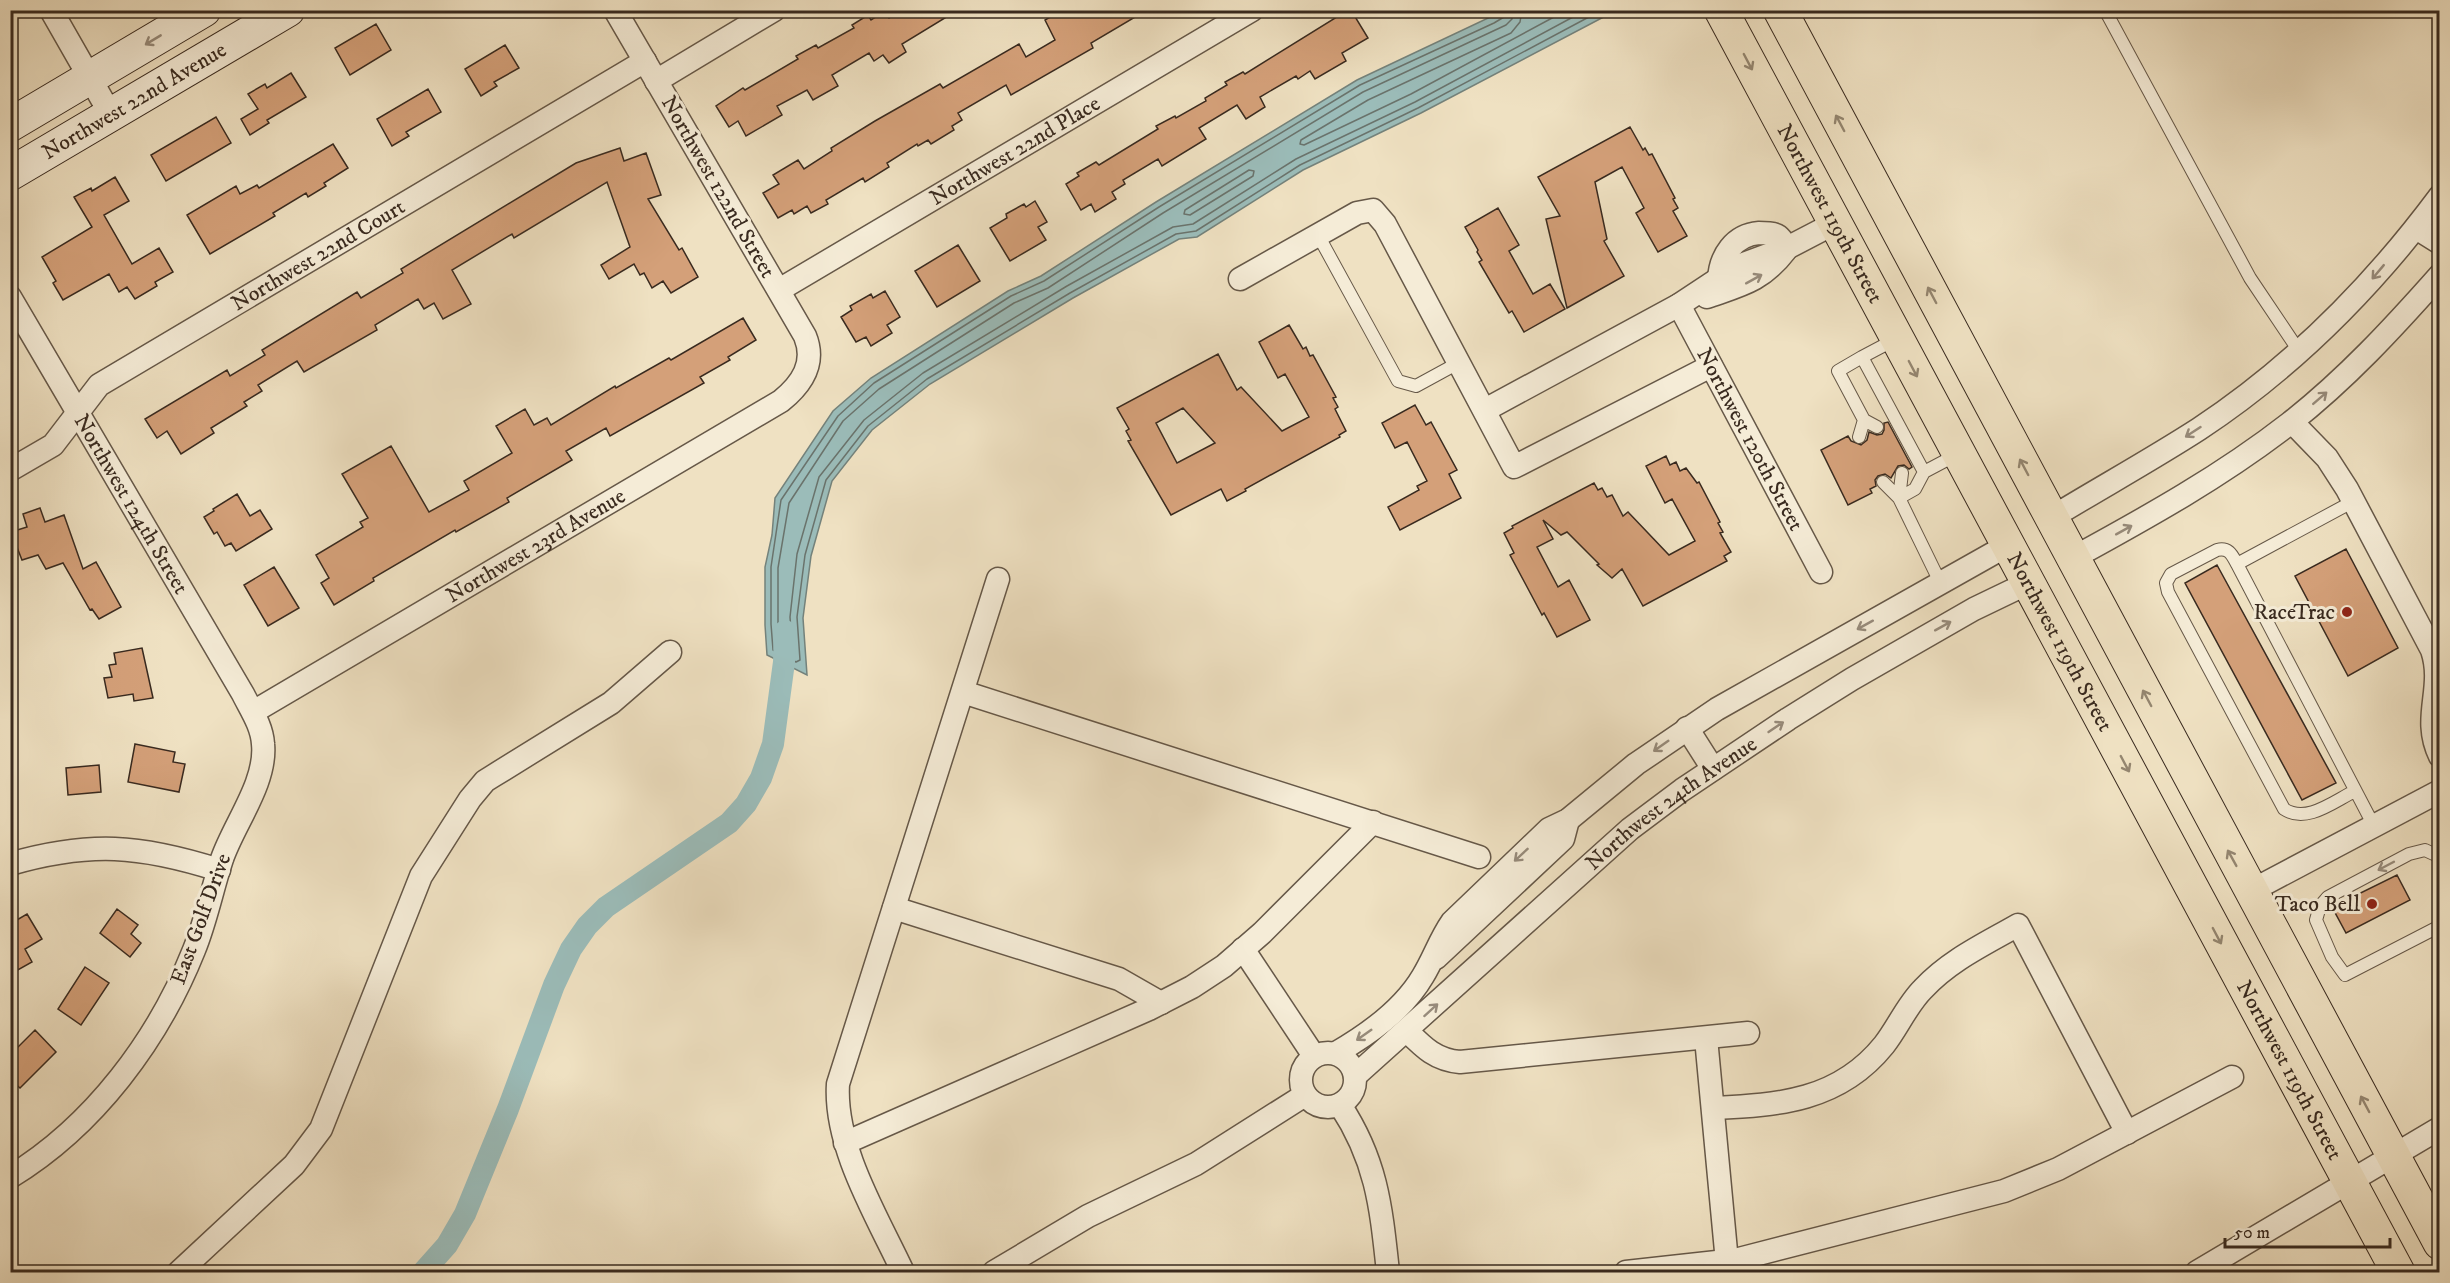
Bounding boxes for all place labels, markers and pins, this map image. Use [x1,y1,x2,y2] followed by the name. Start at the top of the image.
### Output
[2254,599,2335,626] place label: RaceTrac
[2340,605,2354,619] marker: RaceTrac
[2275,891,2360,918] place label: Taco Bell
[2365,897,2379,911] marker: Taco Bell

